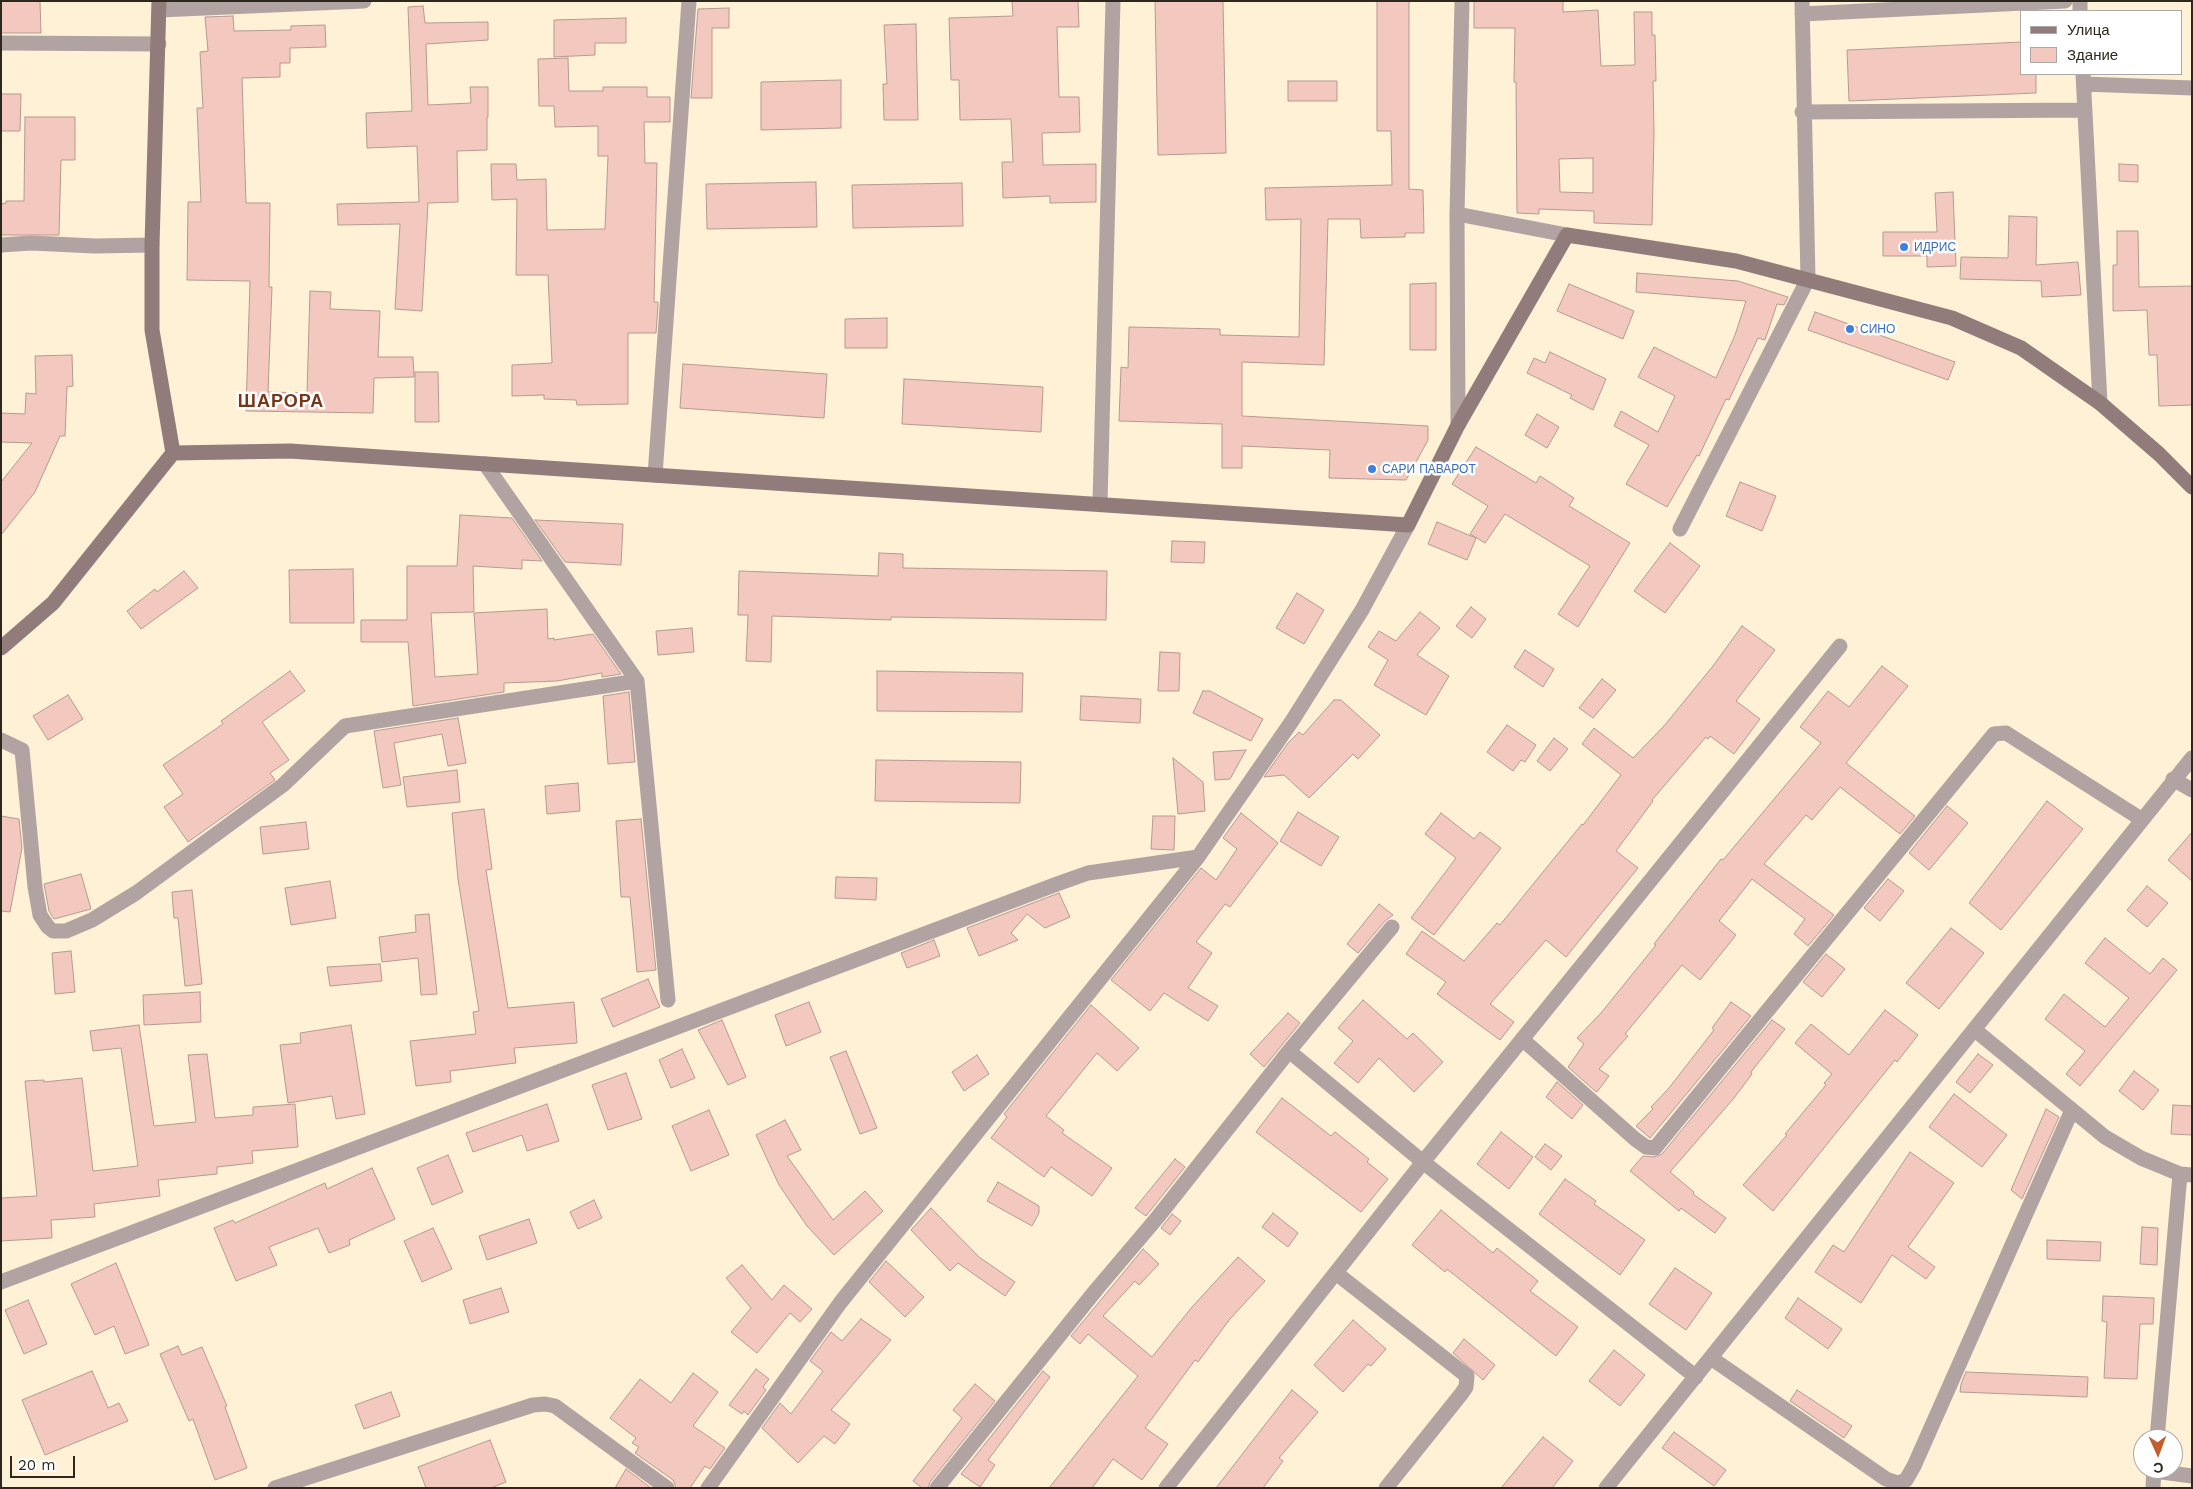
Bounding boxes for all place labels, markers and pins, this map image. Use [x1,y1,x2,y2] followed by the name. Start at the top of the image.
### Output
[1914,240,1956,254] place label: ИДРИС
[1898,241,1910,253] marker: ИДРИС
[1860,322,1895,336] place label: СИНО
[1844,323,1856,335] marker: СИНО
[1382,462,1476,476] place label: САРИ ПАВАРОТ
[1366,463,1378,475] marker: САРИ ПАВАРОТ

